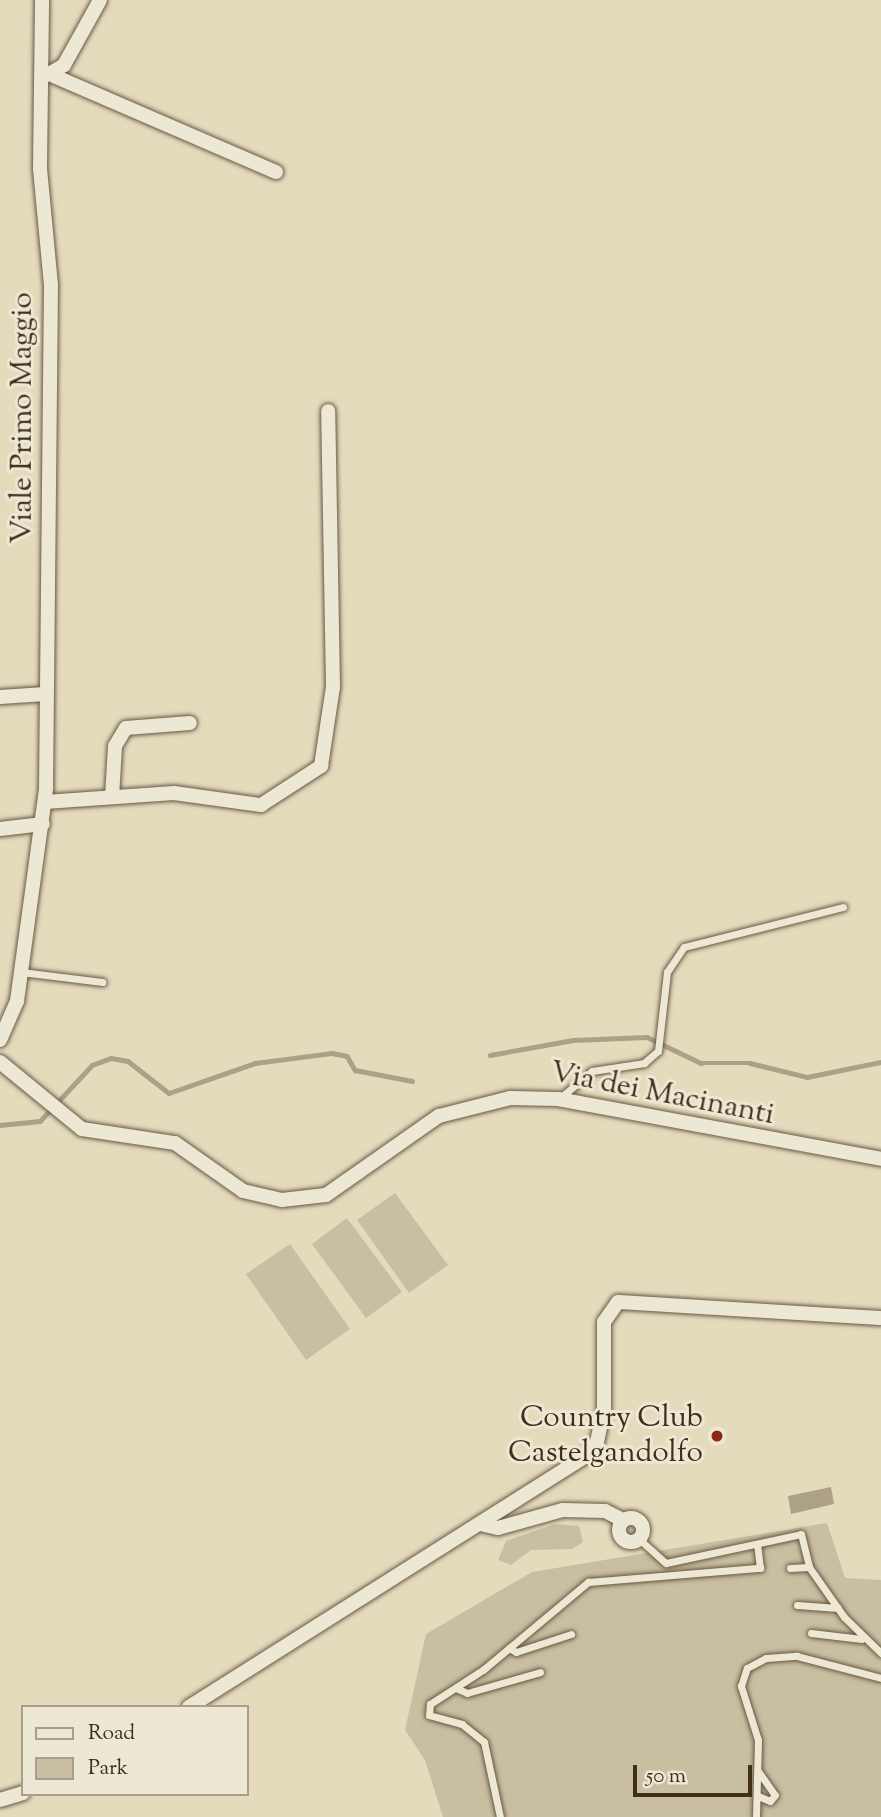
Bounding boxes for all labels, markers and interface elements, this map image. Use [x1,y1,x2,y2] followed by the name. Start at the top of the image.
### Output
[6,292,42,544] street label: Viale Primo Maggio
[547,1056,777,1134] street label: Via dei Macinanti
[508,1401,703,1472] place label: Country Club Castelgandolfo
[709,1428,725,1444] marker: Country Club Castelgandolfo
[21,1705,248,1796] legend
[88,1719,135,1749] text: Road
[636,1750,755,1794] scale bar
[88,1754,128,1784] text: Park
[646,1762,686,1792] text: 50 m

